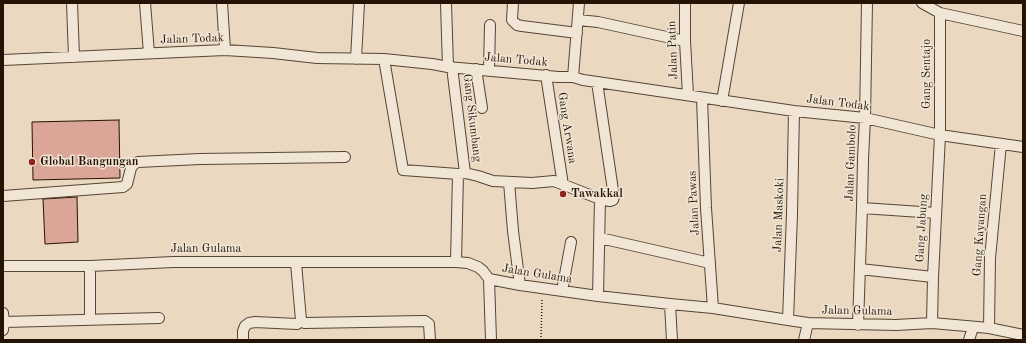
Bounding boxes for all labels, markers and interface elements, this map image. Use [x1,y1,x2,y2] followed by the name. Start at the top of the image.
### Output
[665,20,681,80] street label: Jalan Patin
[160,31,224,47] street label: Jalan Todak
[920,39,934,109] street label: Gang Sentajo
[484,50,548,70] street label: Jalan Todak
[459,73,485,163] street label: Gang Sikumbang
[554,91,580,165] street label: Gang Arwana
[806,92,870,114] street label: Jalan Todak
[842,124,860,202] street label: Jalan Gambolo
[40,155,138,169] place label: Global Bangungan
[27,157,37,167] marker: Global Bangungan
[685,170,703,236] street label: Jalan Pawas
[771,178,787,252] street label: Jalan Maskoki
[571,187,623,201] place label: Tawakkal
[558,189,568,199] marker: Tawakkal
[913,193,931,263] street label: Gang Jabung
[970,193,990,277] street label: Gang Kayangan
[170,242,242,256] street label: Jalan Gulama
[501,261,573,287] street label: Jalan Gulama
[821,303,893,319] street label: Jalan Gulama

